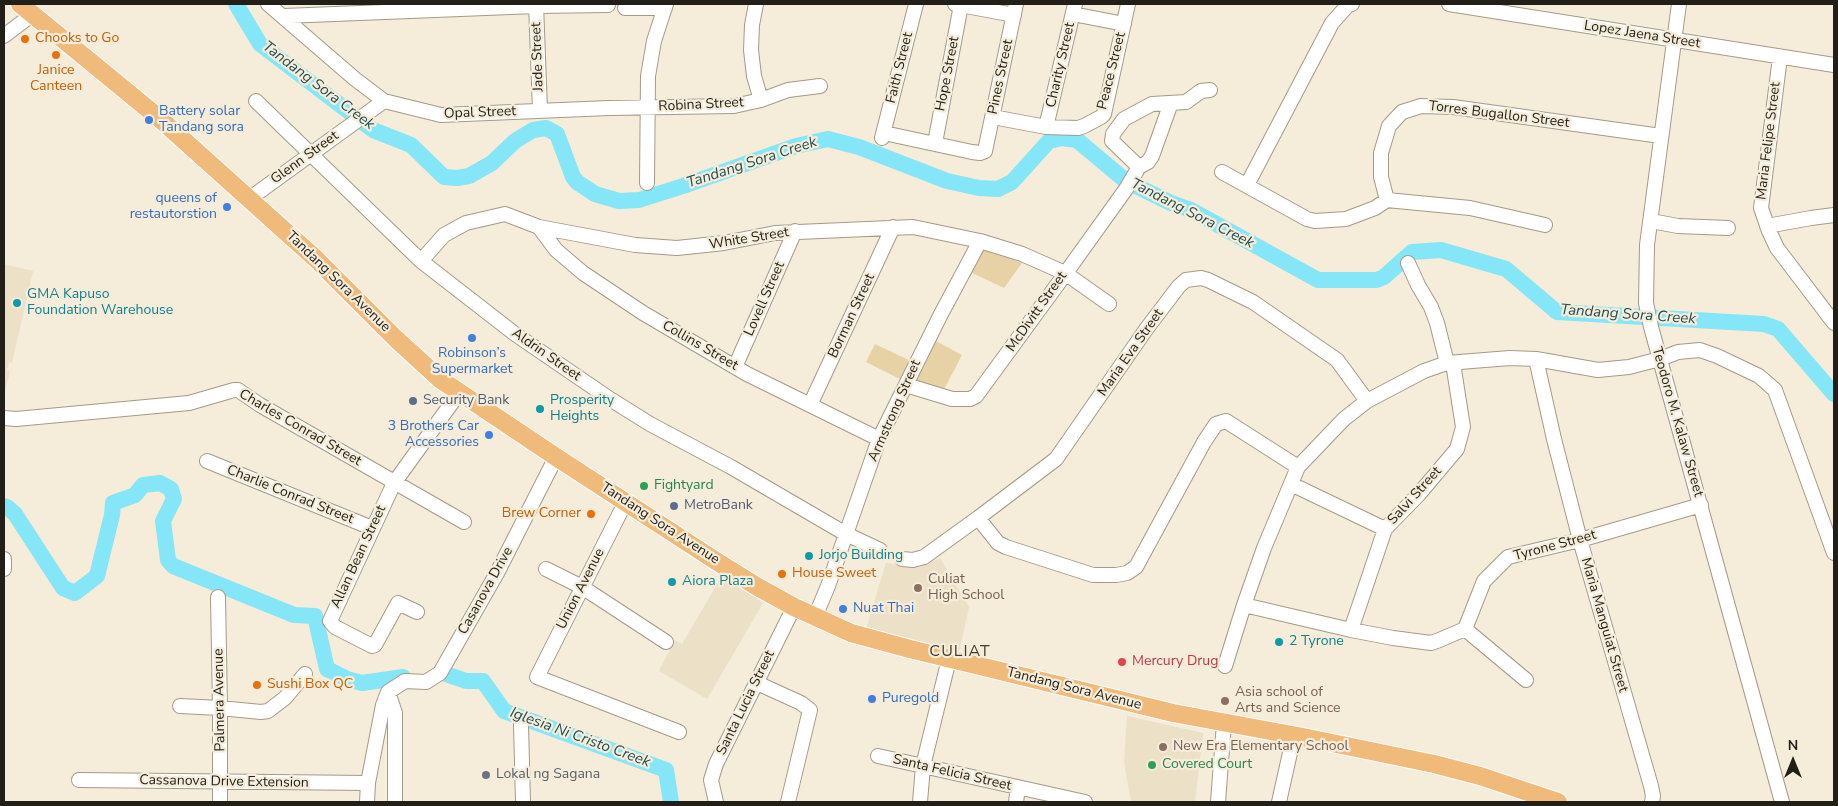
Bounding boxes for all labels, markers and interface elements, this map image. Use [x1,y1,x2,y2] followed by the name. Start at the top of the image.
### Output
[1583,18,1701,52] street label: Lopez Jaena Street
[1043,21,1079,109] street label: Charity Street
[528,22,548,92] street label: Jade Street
[35,31,119,47] place label: Chooks to Go
[883,31,917,105] street label: Faith Street
[1094,31,1130,111] street label: Peace Street
[19,33,31,45] marker: Chooks to Go
[933,35,963,113] street label: Hope Street
[258,38,378,134] water label: Tandang Sora Creek
[985,38,1017,116] street label: Pines Street
[50,49,62,61] marker: Janice Canteen
[30,63,82,95] place label: Janice Canteen
[1753,81,1785,201] street label: Maria Felipe Street
[658,94,744,116] street label: Robina Street
[1428,98,1570,132] street label: Torres Bugallon Street
[444,103,516,123] street label: Opal Street
[159,104,244,136] place label: Battery solar Tandang sora
[143,114,155,126] marker: Battery solar Tandang sora
[268,128,342,188] street label: Glenn Street
[685,133,819,193] water label: Tandang Sora Creek
[1127,175,1257,253] water label: Tandang Sora Creek
[130,191,217,223] place label: queens of restautorstion
[221,201,233,213] marker: queens of restautorstion
[708,224,790,254] street label: White Street
[283,228,393,336] street label: Tandang Sora Avenue
[741,259,789,339] street label: Lovell Street
[1003,269,1071,355] street label: McDivitt Street
[825,271,879,361] street label: Borman Street
[27,287,173,320] place label: GMA Kapuso Foundation Warehouse
[11,297,23,309] marker: GMA Kapuso Foundation Warehouse
[1560,301,1696,329] water label: Tandang Sora Creek
[1095,306,1167,400] street label: Maria Eva Street
[659,318,741,374] street label: Collins Street
[508,325,584,385] street label: Aldrin Street
[466,332,478,344] marker: Robinson’s Supermarket
[1648,345,1706,499] street label: Teodoro M. Kalaw Street
[432,346,512,378] place label: Robinson’s Supermarket
[865,358,925,464] street label: Armstrong Street
[236,386,364,470] street label: Charles Conrad Street
[423,393,509,409] place label: Security Bank
[550,393,614,426] place label: Prosperity Heights
[407,395,419,407] marker: Security Bank
[534,403,546,415] marker: Prosperity Heights
[388,419,479,452] place label: 3 Brothers Car Accessories
[483,429,495,441] marker: 3 Brothers Car Accessories
[224,462,356,528] street label: Charlie Conrad Street
[1385,464,1445,528] street label: Salvi Street
[654,478,714,494] place label: Fightyard
[598,479,722,569] street label: Tandang Sora Avenue
[638,480,650,492] marker: Fightyard
[684,498,753,514] place label: MetroBank
[668,500,680,512] marker: MetroBank
[328,503,390,611] street label: Allan Bean Street
[502,506,581,522] place label: Brew Corner
[585,508,597,520] marker: Brew Corner
[1512,527,1598,565] street label: Tyrone Street
[455,544,517,638] street label: Casanova Drive
[553,546,609,632] street label: Union Avenue
[819,548,903,564] place label: Jorjo Building
[803,550,815,562] marker: Jorjo Building
[1577,556,1631,694] street label: Maria Manguiat Street
[792,566,876,582] place label: House Sweet
[776,568,788,580] marker: House Sweet
[928,572,1004,604] place label: Culiat High School
[682,574,753,590] place label: Aiora Plaza
[666,576,678,588] marker: Aiora Plaza
[912,582,924,594] marker: Culiat High School
[853,601,914,617] place label: Nuat Thai
[837,603,849,615] marker: Nuat Thai
[1289,634,1344,650] place label: 2 Tyrone
[1273,636,1285,648] marker: 2 Tyrone
[929,642,991,662] district label: CULIAT
[211,648,229,752] street label: Palmera Avenue
[713,648,779,758] street label: Santa Lucia Street
[1132,654,1218,670] place label: Mercury Drug
[1116,656,1128,668] marker: Mercury Drug
[1005,664,1143,714] street label: Tandang Sora Avenue
[267,677,353,693] place label: Sushi Box QC
[251,679,263,691] marker: Sushi Box QC
[1235,685,1340,718] place label: Asia school of Arts and Science
[882,691,939,707] place label: Puregold
[866,693,878,705] marker: Puregold
[1219,695,1231,707] marker: Asia school of Arts and Science
[507,704,653,772] water label: Iglesia Ni Cristo Creek
[1768,736,1818,786] north arrow
[1788,736,1798,755] text: N
[1173,739,1349,755] place label: New Era Elementary School
[1157,741,1169,753] marker: New Era Elementary School
[891,751,1013,795] street label: Santa Felicia Street
[1162,757,1252,773] place label: Covered Court
[1146,759,1158,771] marker: Covered Court
[496,767,600,783] place label: Lokal ng Sagana
[480,769,492,781] marker: Lokal ng Sagana
[139,772,309,792] street label: Cassanova Drive Extension

